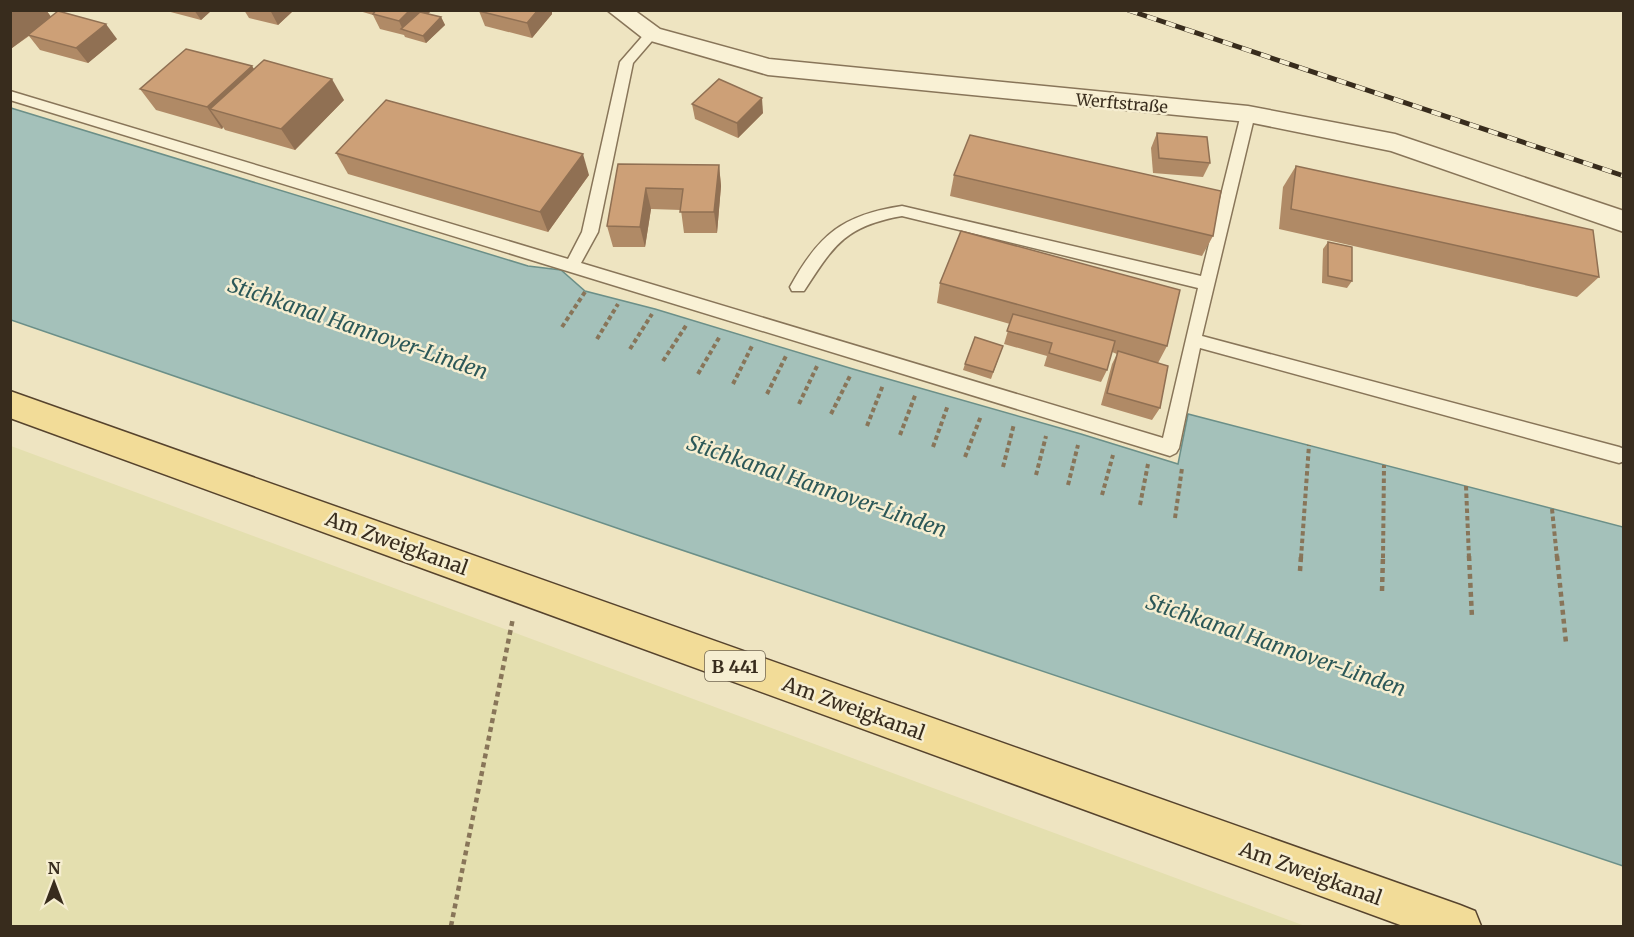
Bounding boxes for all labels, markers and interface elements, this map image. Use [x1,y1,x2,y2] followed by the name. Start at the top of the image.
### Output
[1074,89,1169,117] street label: Werftstraße
[225,271,491,385] water label: Stichkanal Hannover-Linden
[684,429,950,543] water label: Stichkanal Hannover-Linden
[321,505,472,580] street label: Am Zweigkanal
[1143,588,1409,702] water label: Stichkanal Hannover-Linden
[705,651,765,681] road number: B 441
[778,670,929,745] street label: Am Zweigkanal
[1235,835,1386,910] street label: Am Zweigkanal
[24,853,84,913] north arrow
[48,858,61,878] text: N

